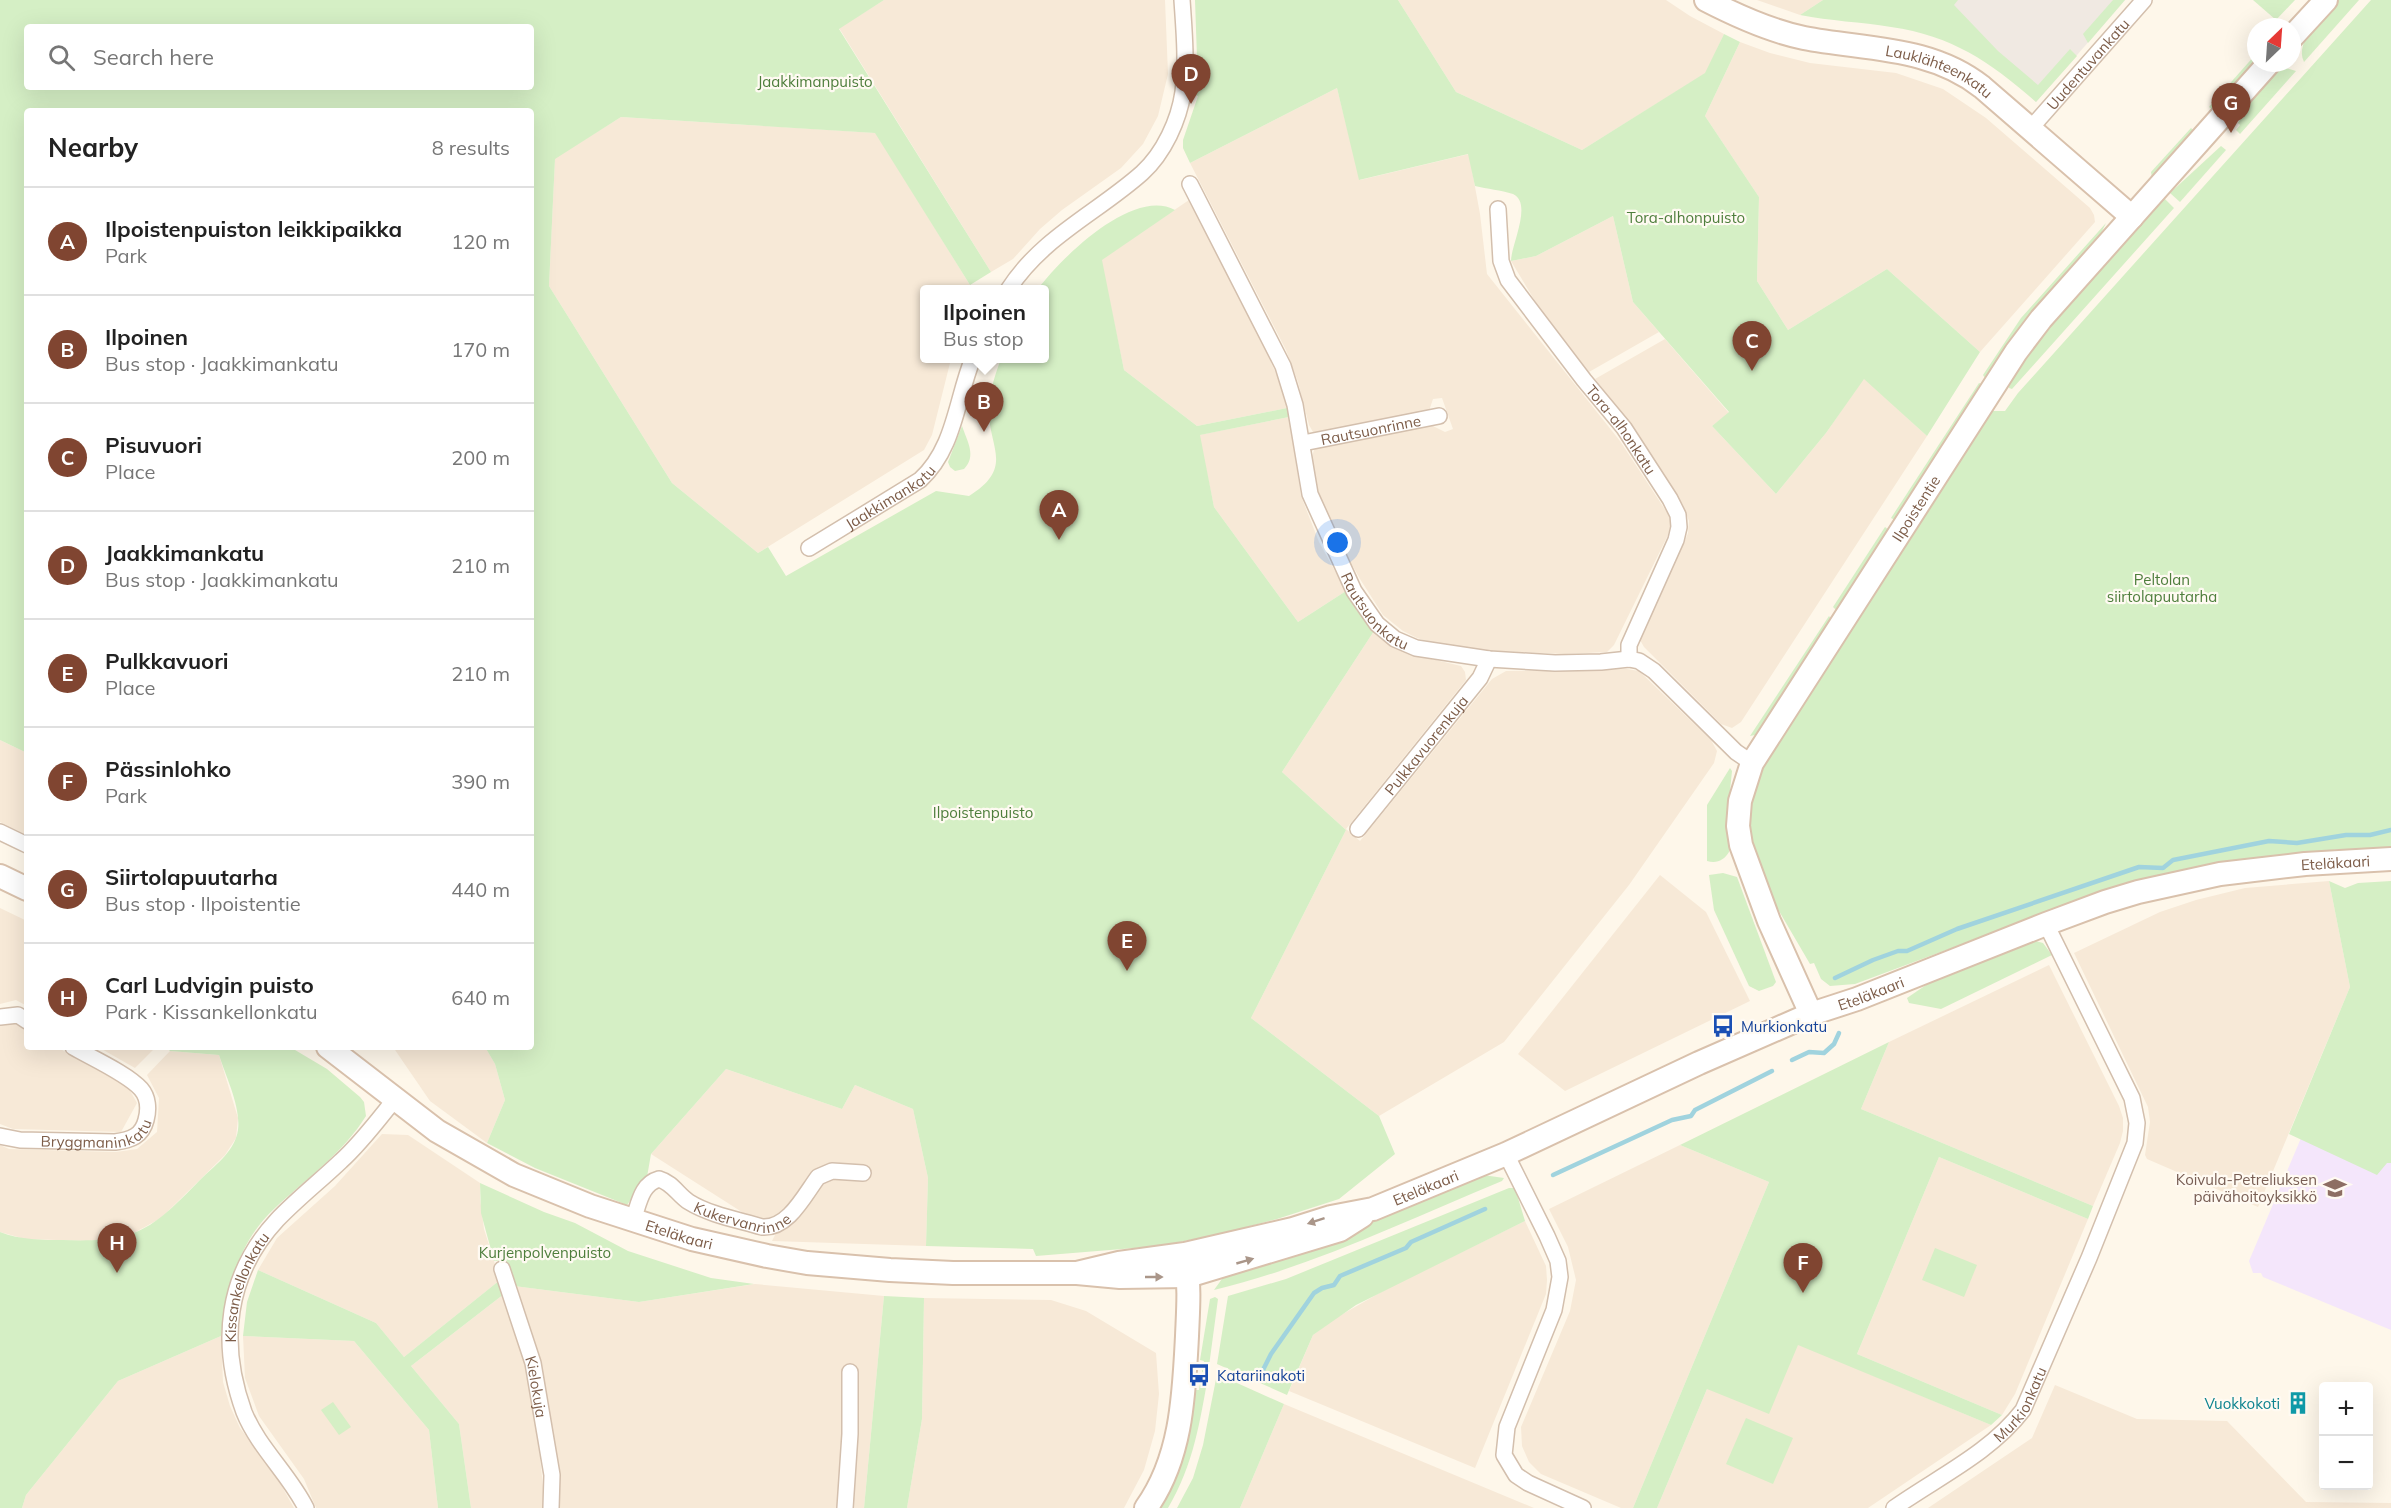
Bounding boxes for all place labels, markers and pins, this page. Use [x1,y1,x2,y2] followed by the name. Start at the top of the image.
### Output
[1172,54,1210,104] pin: D
[2212,84,2250,133] pin: G
[1732,322,1772,371] pin: C
[964,382,1004,432] pin: B
[1040,490,1078,540] pin: A
[1108,922,1146,971] pin: E
[1710,1013,1736,1039] bus stop icon: Murkionkatu
[1741,1017,1827,1036] place label: Murkionkatu
[2176,1170,2317,1206] place label: Koivula-Petreliuksen päivähoitoyksikkö
[2322,1175,2348,1201] school or university icon: Koivula-Petreliuksen päivähoitoyksikkö
[98,1224,136,1273] pin: H
[1784,1244,1822,1293] pin: F
[1186,1362,1212,1388] bus stop icon: Katariinakoti
[1217,1366,1305,1385] place label: Katariinakoti
[2285,1390,2311,1416] building icon: Vuokkokoti
[2204,1394,2280,1413] place label: Vuokkokoti

